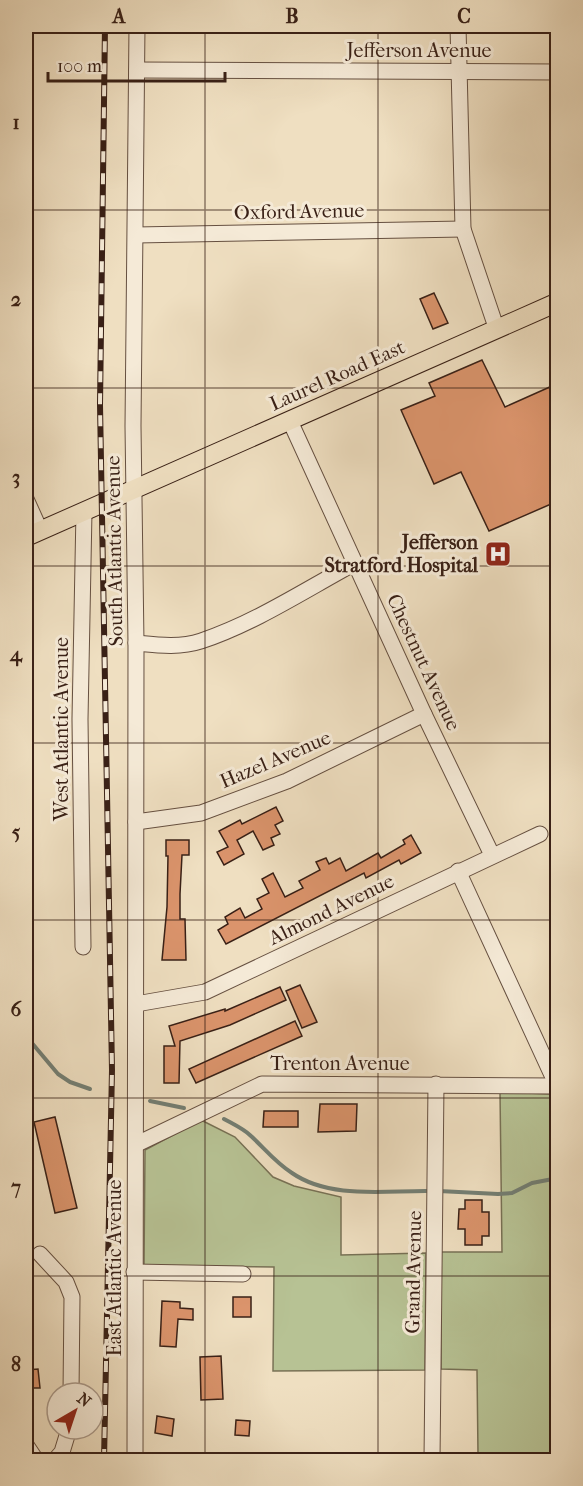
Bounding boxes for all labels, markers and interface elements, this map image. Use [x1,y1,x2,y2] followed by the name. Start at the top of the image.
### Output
[111,5,127,28] text: A
[285,5,299,28] text: B
[457,5,471,28] text: C
[344,39,492,62] street label: Jefferson Avenue
[48,45,225,83] scale bar
[57,56,102,77] text: 100 m
[12,111,20,134] text: 1
[234,199,365,224] street label: Oxford Avenue
[11,288,21,311] text: 2
[266,335,408,416] street label: Laurel Road East
[101,455,128,647] street label: South Atlantic Avenue
[12,466,20,489] text: 3
[324,531,478,577] place label: Jefferson Stratford Hospital
[483,539,513,569] hospital icon: Jefferson Stratford Hospital
[382,590,465,734] street label: Chestnut Avenue
[50,637,73,822] street label: West Atlantic Avenue
[9,643,23,667] text: 4
[216,726,334,793] street label: Hazel Avenue
[12,821,21,844] text: 5
[264,869,398,950] street label: Almond Avenue
[11,998,23,1021] text: 6
[270,1052,410,1075] street label: Trenton Avenue
[10,1176,21,1199] text: 7
[103,1179,126,1357] street label: East Atlantic Avenue
[401,1210,426,1334] street label: Grand Avenue
[11,1353,21,1376] text: 8
[45,1381,105,1441] north arrow
[73,1389,95,1411] text: N

